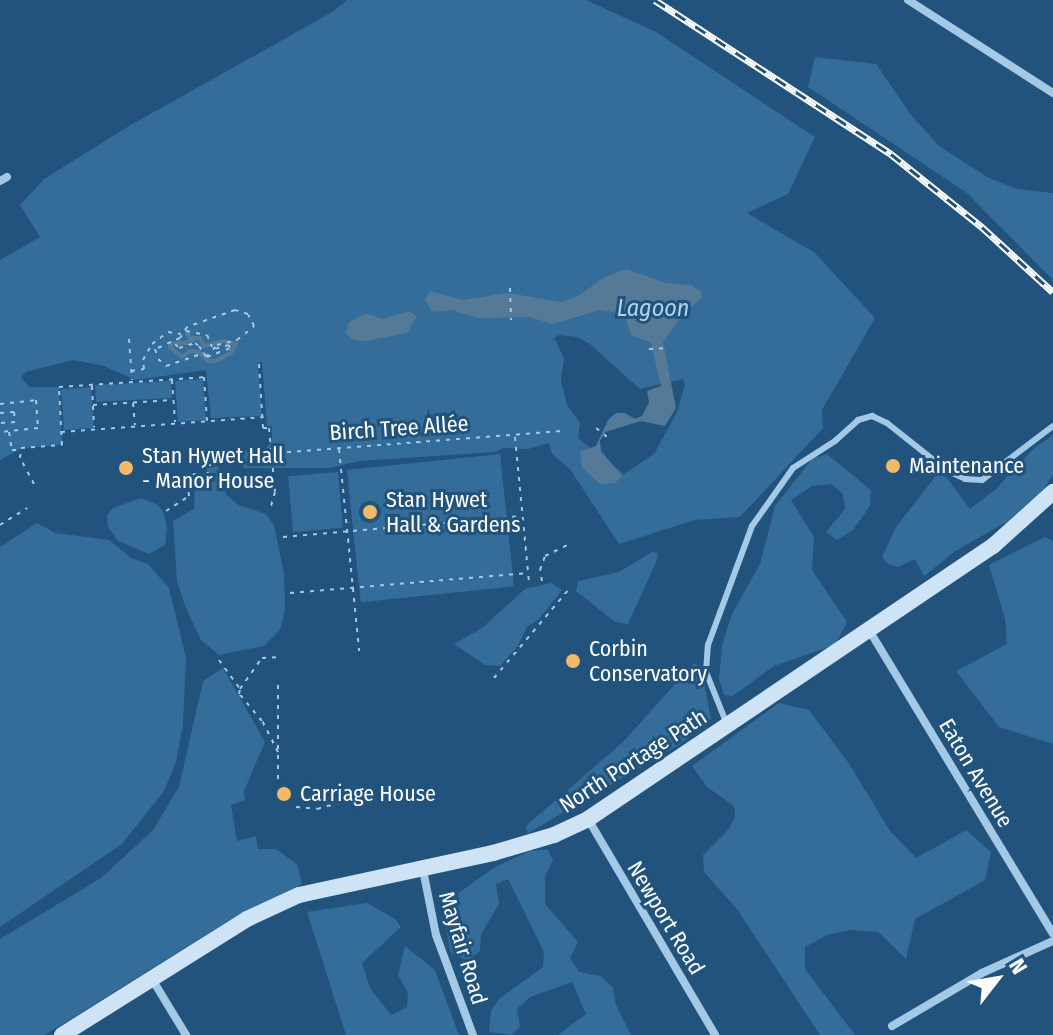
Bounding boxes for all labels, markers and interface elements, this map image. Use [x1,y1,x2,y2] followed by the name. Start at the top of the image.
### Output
[617,295,689,323] water label: Lagoon
[329,410,469,446] street label: Birch Tree Allée
[142,442,284,494] place label: Stan Hywet Hall - Manor House
[909,453,1024,479] place label: Maintenance
[884,457,902,475] marker: Maintenance
[117,459,135,477] marker: Stan Hywet Hall - Manor House
[386,486,521,538] place label: Stan Hywet Hall & Gardens
[361,503,379,521] marker: Stan Hywet Hall & Gardens
[589,635,707,686] place label: Corbin Conservatory
[564,652,582,670] marker: Corbin Conservatory
[554,704,712,818] street label: North Portage Path
[933,714,1019,832] street label: Eaton Avenue
[300,781,436,807] place label: Carriage House
[275,785,293,803] marker: Carriage House
[622,857,710,979] street label: Newport Road
[433,888,493,1008] street label: Mayfair Road
[957,939,1037,1019] north arrow
[1003,954,1033,979] text: N

